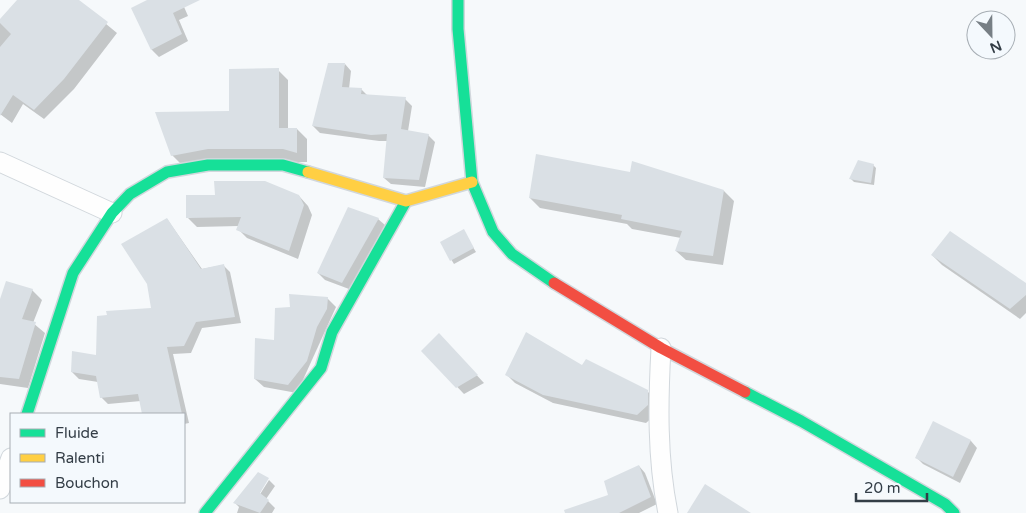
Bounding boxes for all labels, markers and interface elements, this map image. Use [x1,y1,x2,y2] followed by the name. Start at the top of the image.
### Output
[966,10,1016,60] north arrow
[987,37,1004,57] text: N
[10,413,185,503] legend
[55,424,99,442] text: Fluide
[55,449,105,467] text: Ralenti
[856,470,927,502] scale bar
[55,474,119,492] text: Bouchon
[864,479,901,497] text: 20 m

